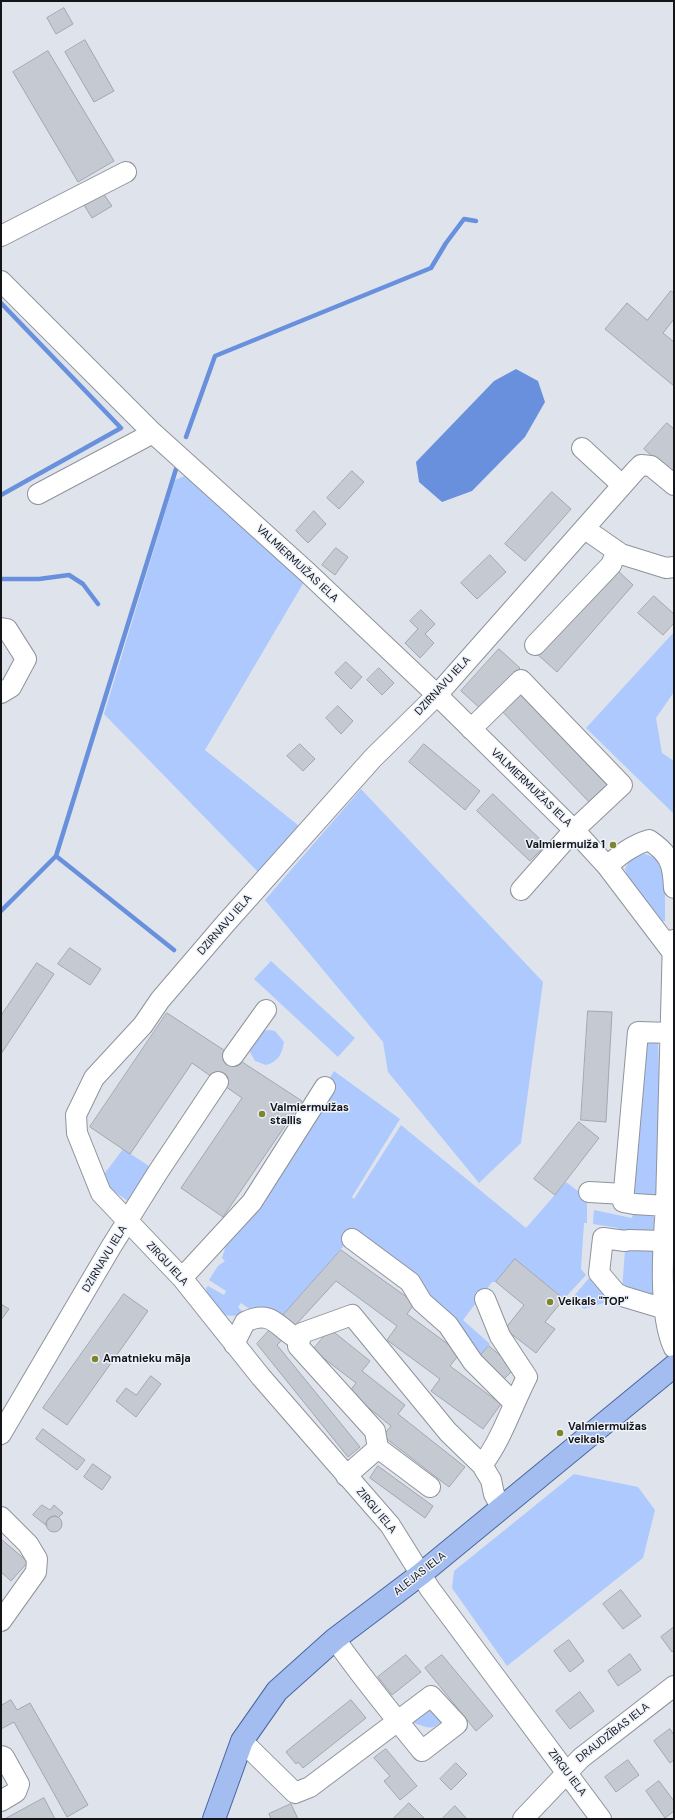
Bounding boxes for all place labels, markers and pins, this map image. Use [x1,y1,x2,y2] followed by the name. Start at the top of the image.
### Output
[526,838,605,852] place label: Valmiermuiža 1
[608,840,618,850] marker: Valmiermuiža 1
[270,1101,349,1127] place label: Valmiermuižas stallis
[257,1109,267,1119] marker: Valmiermuižas stallis
[558,1295,628,1309] place label: Veikals "TOP"
[545,1297,555,1307] marker: Veikals "TOP"
[103,1352,191,1366] place label: Amatnieku māja
[90,1354,100,1364] marker: Amatnieku māja
[568,1420,647,1446] place label: Valmiermuižas veikals
[555,1428,565,1438] marker: Valmiermuižas veikals

